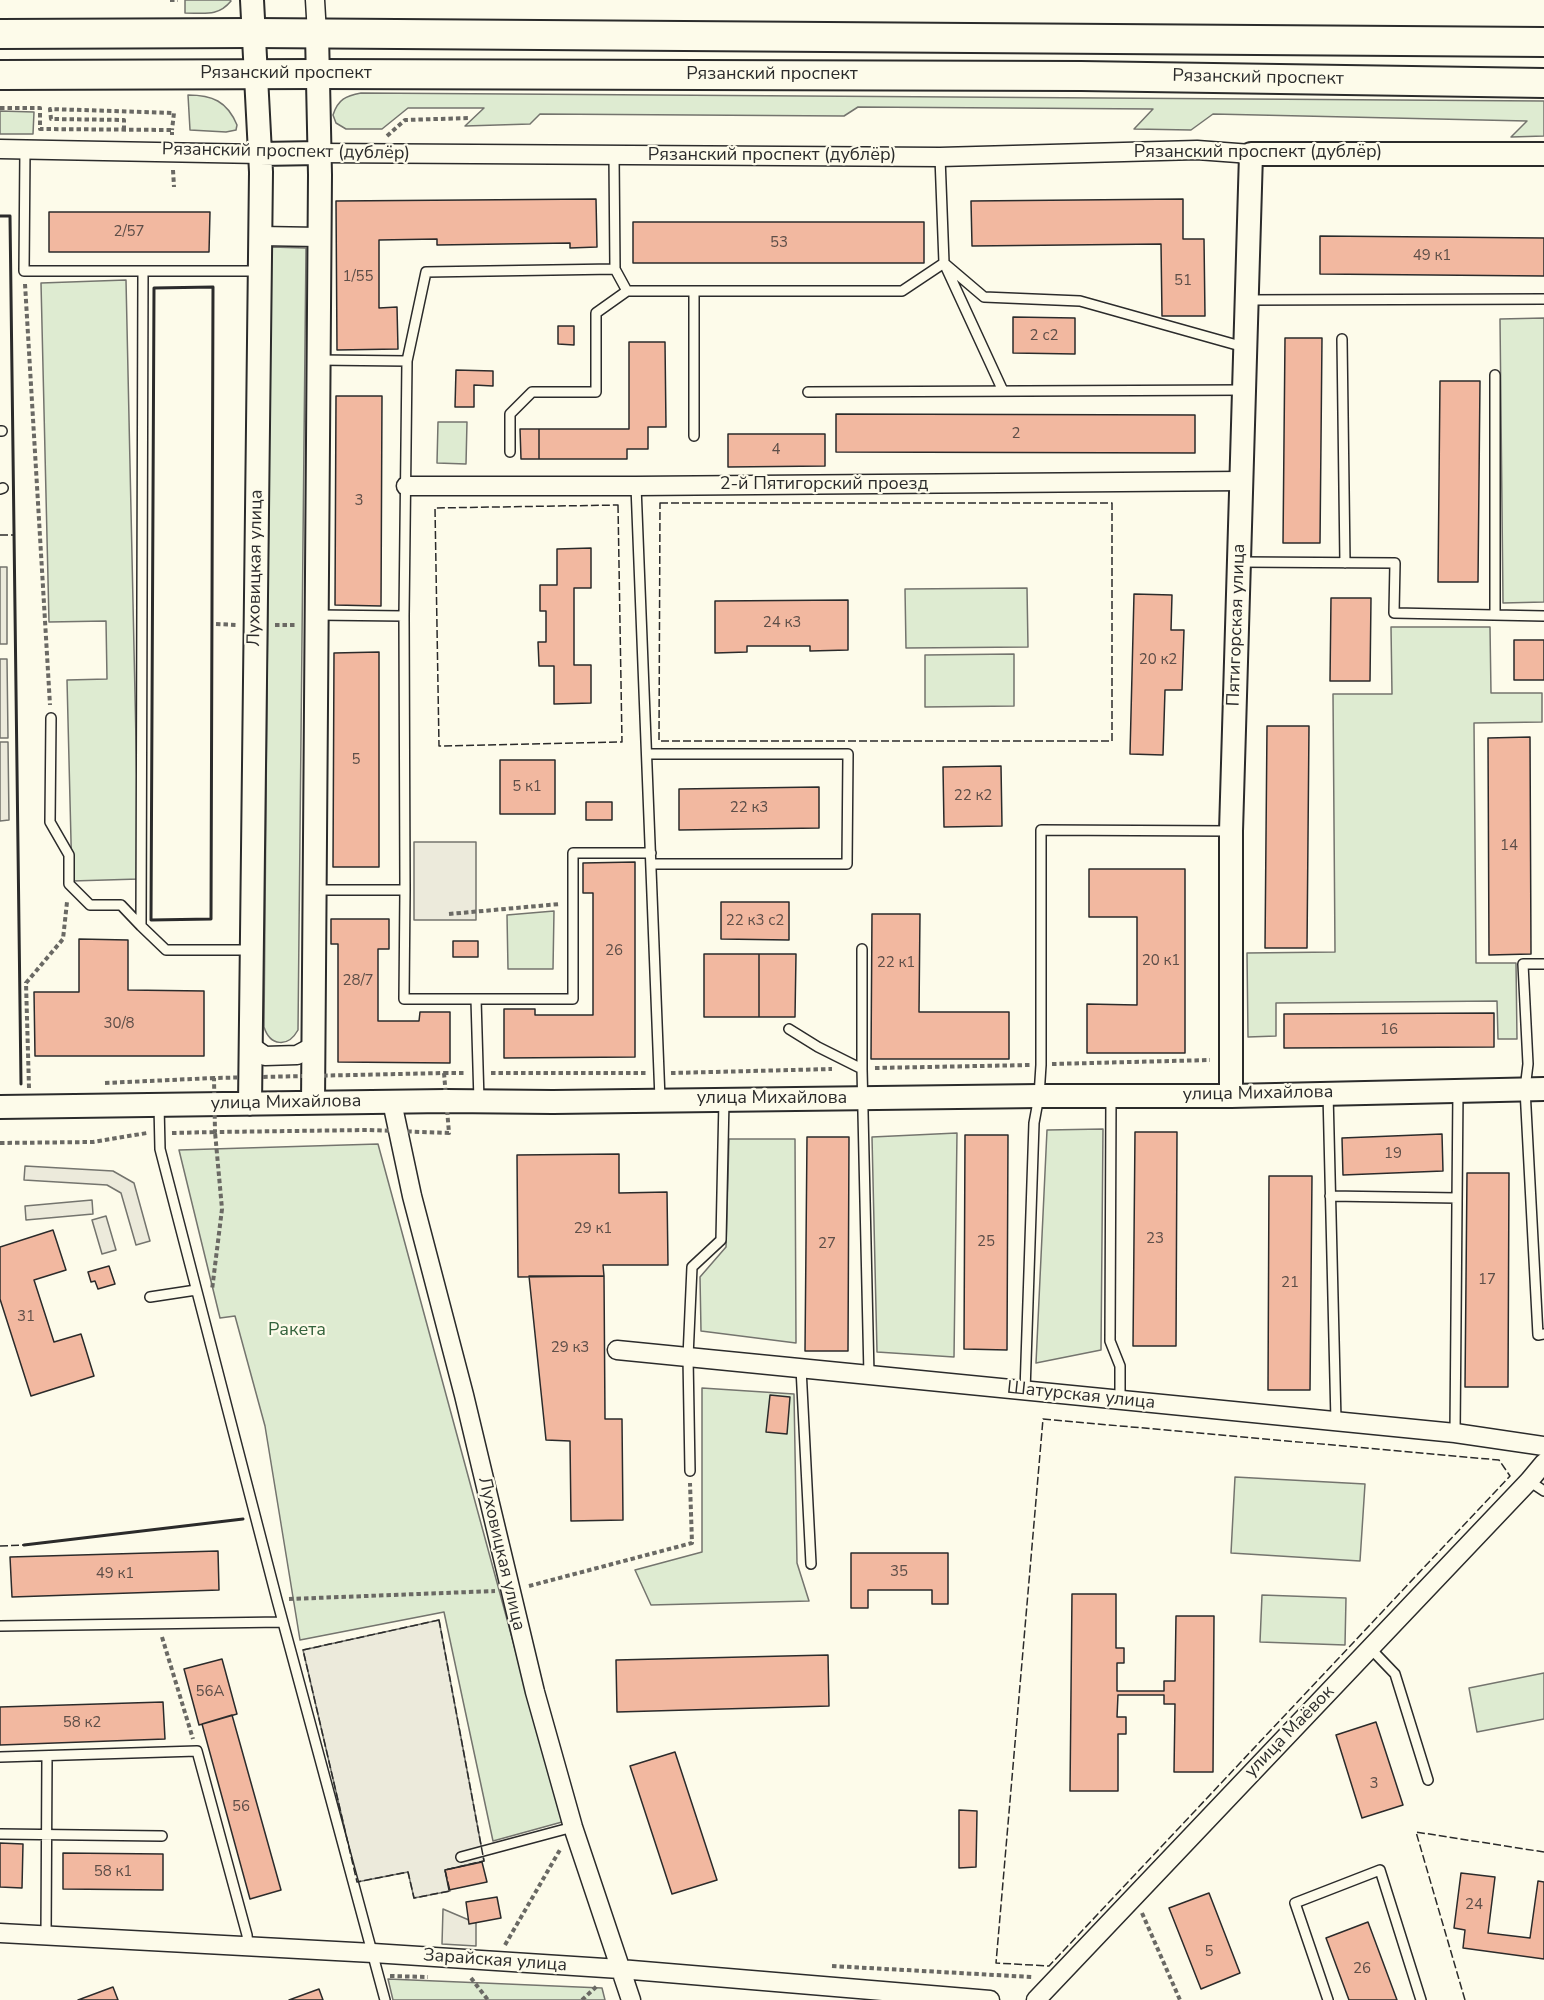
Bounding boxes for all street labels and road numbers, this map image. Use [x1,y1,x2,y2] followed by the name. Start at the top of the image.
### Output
[200,63,372,85] street label: Рязанский проспект
[686,64,858,86] street label: Рязанский проспект
[1172,66,1344,90] street label: Рязанский проспект
[162,139,410,165] street label: Рязанский проспект (дублёр)
[1134,142,1382,164] street label: Рязанский проспект (дублёр)
[648,145,896,167] street label: Рязанский проспект (дублёр)
[720,474,928,496] street label: 2-й Пятигорский проезд
[244,489,268,647] street label: Луховицкая улица
[1223,543,1251,707] street label: Пятигорская улица
[1183,1082,1333,1106] street label: улица Михайлова
[697,1088,847,1110] street label: улица Михайлова
[211,1091,361,1115] street label: улица Михайлова
[1006,1377,1156,1415] street label: Шатурская улица
[473,1475,529,1633] street label: Луховицкая улица
[1241,1682,1339,1782] street label: улица Маёвок
[422,1945,568,1977] street label: Зарайская улица

